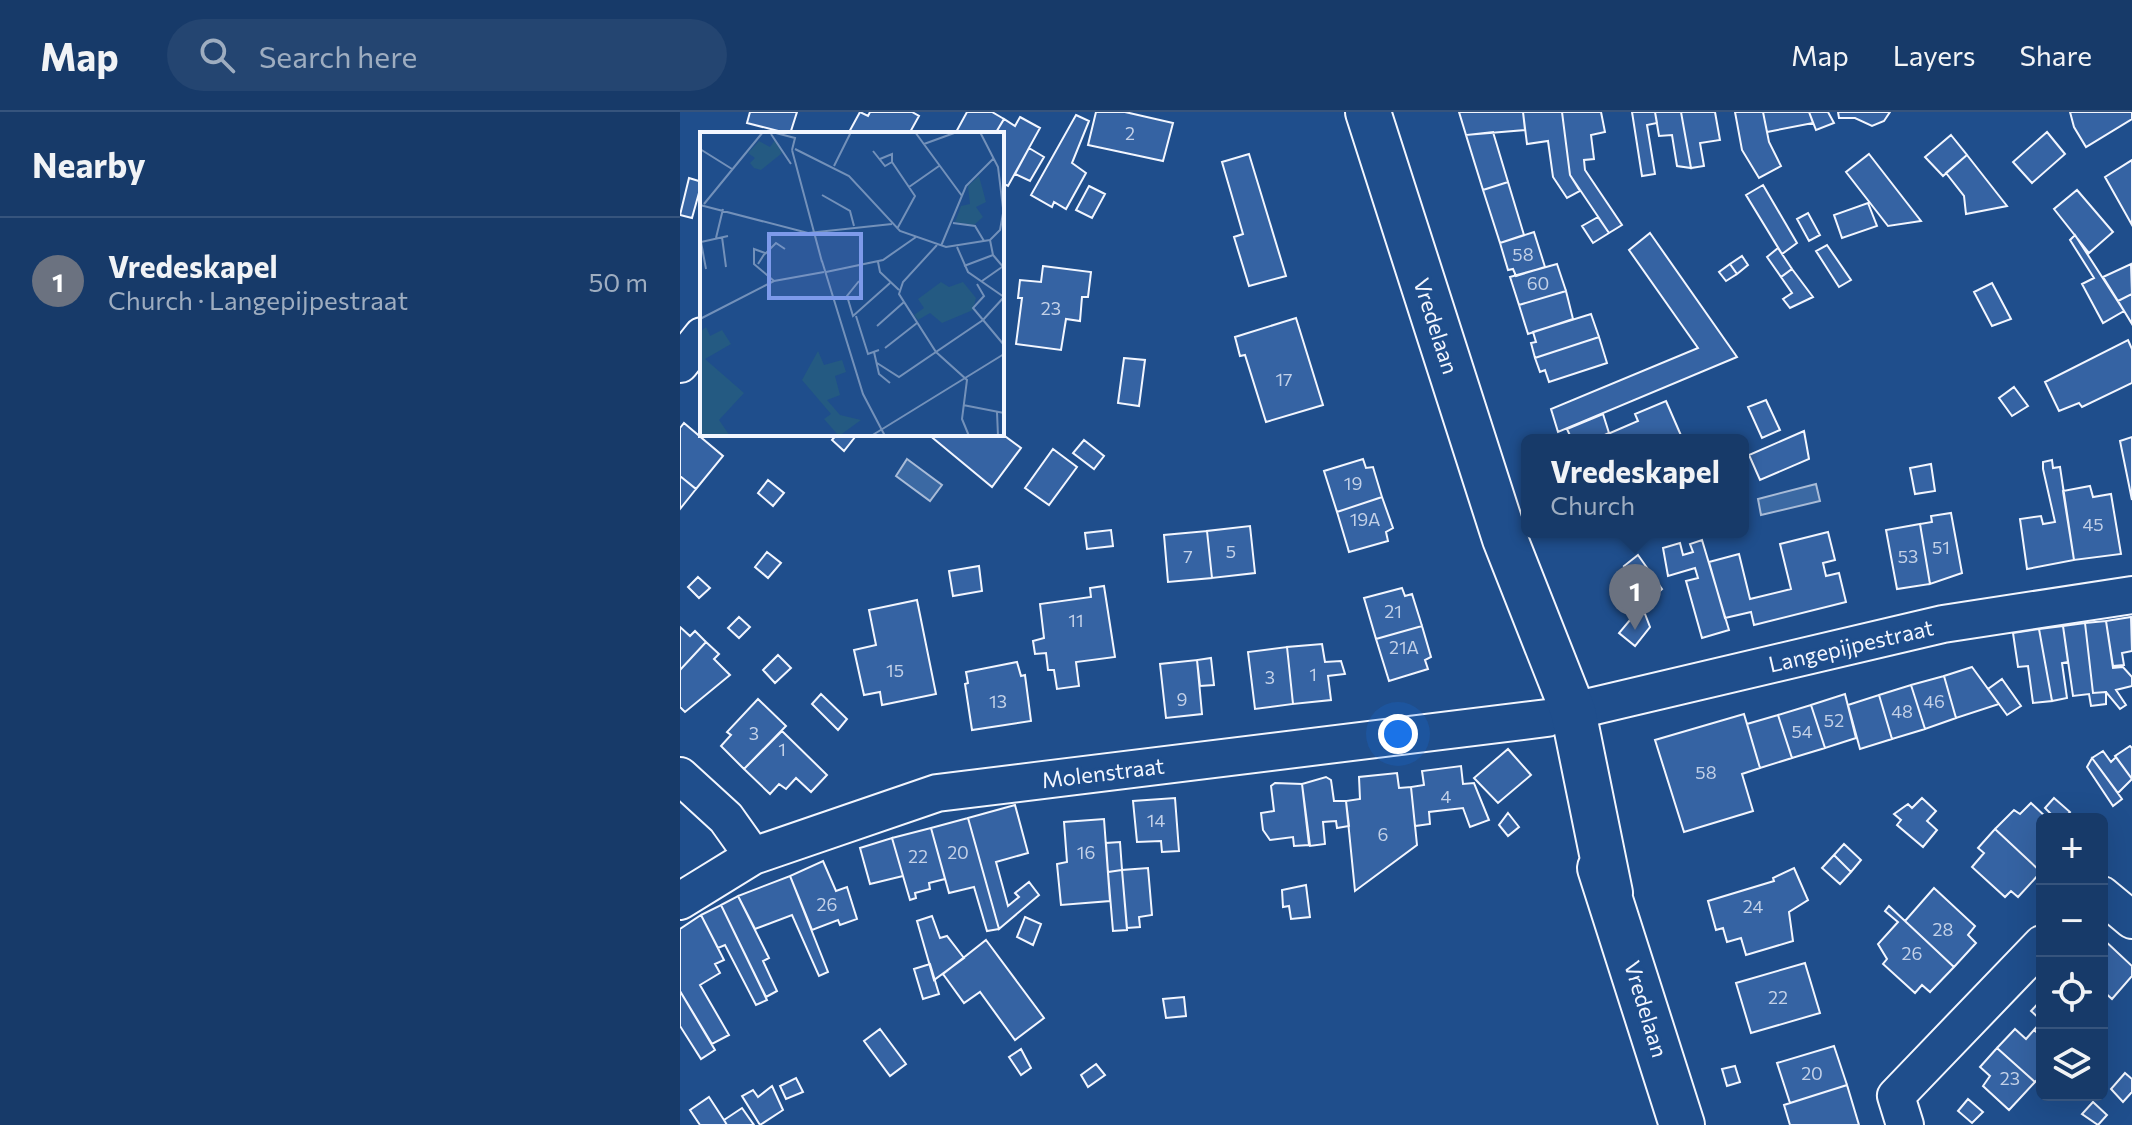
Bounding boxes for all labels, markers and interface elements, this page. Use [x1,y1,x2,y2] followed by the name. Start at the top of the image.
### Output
[167,19,727,91] search box
[40,32,119,79] text: Map
[195,33,239,77] icon: search
[259,37,417,74] text: Search here
[1791,38,1849,72] text: Map
[1893,38,1975,72] text: Layers
[2019,38,2092,72] text: Share
[1125,122,1135,144] house number: 2
[700,132,1004,436] inset map
[32,143,146,185] text: Nearby
[1512,243,1534,265] house number: 58
[108,247,278,284] text: Vredeskapel
[52,266,64,297] text: 1
[588,266,648,297] text: 50 m
[1527,272,1549,294] house number: 60
[1408,274,1465,377] street label: Vredelaan
[108,284,408,315] text: Church · Langepijpestraat
[1041,297,1061,319] house number: 23
[1275,368,1293,390] house number: 17
[1521,434,1749,538] popup
[1550,452,1720,489] text: Vredeskapel
[1344,472,1362,494] house number: 19
[1550,489,1635,520] text: Church
[1350,508,1380,530] house number: 19A
[2082,513,2104,535] house number: 45
[1932,536,1950,558] house number: 51
[1226,540,1236,562] house number: 5
[1183,545,1193,567] house number: 7
[1898,545,1918,567] house number: 53
[1609,564,1661,630] pin: 1
[1384,600,1402,622] house number: 21
[1068,609,1084,631] house number: 11
[1766,613,1936,678] street label: Langepijpestraat
[1389,636,1419,658] house number: 21A
[886,659,904,681] house number: 15
[1309,663,1317,685] house number: 1
[1265,666,1275,688] house number: 3
[1177,688,1187,710] house number: 9
[989,690,1007,712] house number: 13
[1923,690,1945,712] house number: 46
[1891,700,1913,722] house number: 48
[1824,709,1844,731] house number: 52
[1378,714,1418,754] your location
[1791,720,1813,742] house number: 54
[749,722,759,744] house number: 3
[778,738,786,760] house number: 1
[1040,752,1166,793] street label: Molenstraat
[1695,761,1717,783] house number: 58
[1441,785,1452,807] house number: 4
[1147,809,1165,831] house number: 14
[2036,813,2108,1101] map controls
[2036,813,2108,885] button: +
[1378,823,1388,845] house number: 6
[947,841,969,863] house number: 20
[1077,841,1095,863] house number: 16
[908,845,928,867] house number: 22
[2036,885,2108,957] button: −
[817,893,837,915] house number: 26
[1743,895,1763,917] house number: 24
[1933,918,1954,940] house number: 28
[1902,942,1922,964] house number: 26
[1619,957,1674,1060] street label: Vredelaan
[2036,957,2108,1029] button: locate
[1768,986,1788,1008] house number: 22
[2036,1029,2108,1101] button: layers
[1801,1062,1823,1084] house number: 20
[2000,1067,2020,1089] house number: 23

